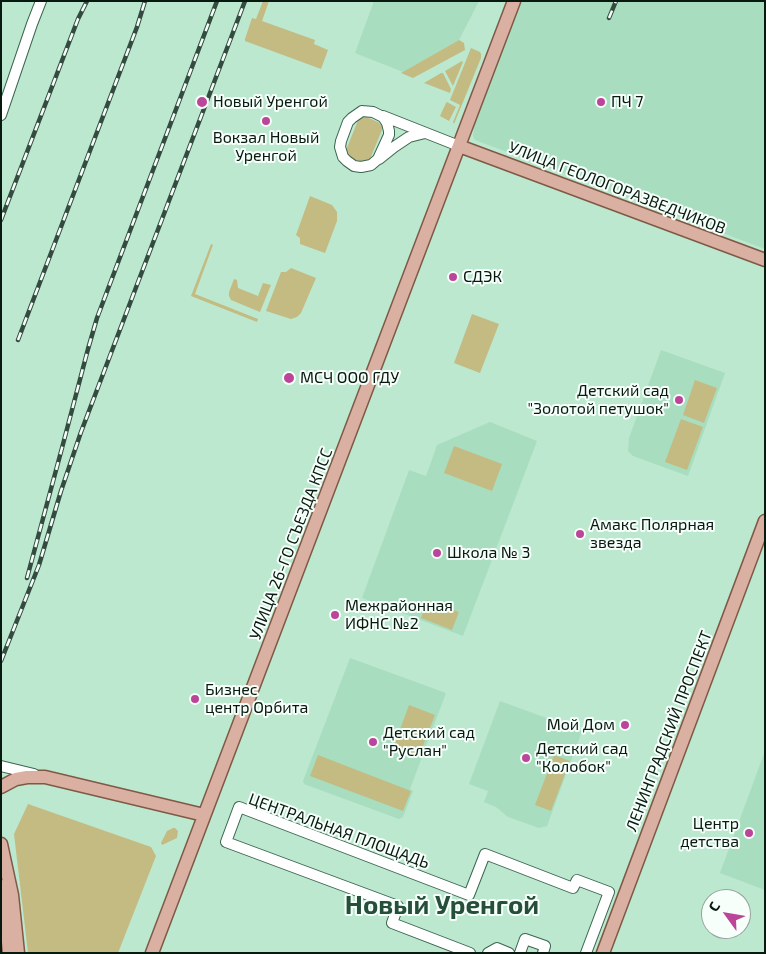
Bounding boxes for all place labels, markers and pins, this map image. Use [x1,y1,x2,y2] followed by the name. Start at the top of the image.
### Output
[213,92,328,112] place label: Новый Уренгой
[611,92,643,112] place label: ПЧ 7
[195,95,209,109] marker: Новый Уренгой
[595,96,607,108] marker: ПЧ 7
[260,115,272,127] marker: Вокзал Новый Уренгой
[213,128,319,166] place label: Вокзал Новый Уренгой
[463,267,502,287] place label: СДЭК
[447,271,459,283] marker: СДЭК
[300,368,399,388] place label: МСЧ ООО ГДУ
[282,371,296,385] marker: МСЧ ООО ГДУ
[528,381,669,419] place label: Детский сад "Золотой петушок"
[673,394,685,406] marker: Детский сад "Золотой петушок"
[590,515,714,553] place label: Амакс Полярная звезда
[574,528,586,540] marker: Амакс Полярная звезда
[447,543,530,563] place label: Школа № 3
[431,547,443,559] marker: Школа № 3
[345,596,453,634] place label: Межрайонная ИФНС №2
[329,609,341,621] marker: Межрайонная ИФНС №2
[205,680,308,718] place label: Бизнес центр Орбита
[189,693,201,705] marker: Бизнес центр Орбита
[547,715,615,735] place label: Мой Дом
[619,719,631,731] marker: Мой Дом
[383,723,475,761] place label: Детский сад "Руслан"
[367,736,379,748] marker: Детский сад "Руслан"
[536,739,628,777] place label: Детский сад "Колобок"
[520,752,532,764] marker: Детский сад "Колобок"
[680,814,739,852] place label: Центр детства
[743,827,755,839] marker: Центр детства

